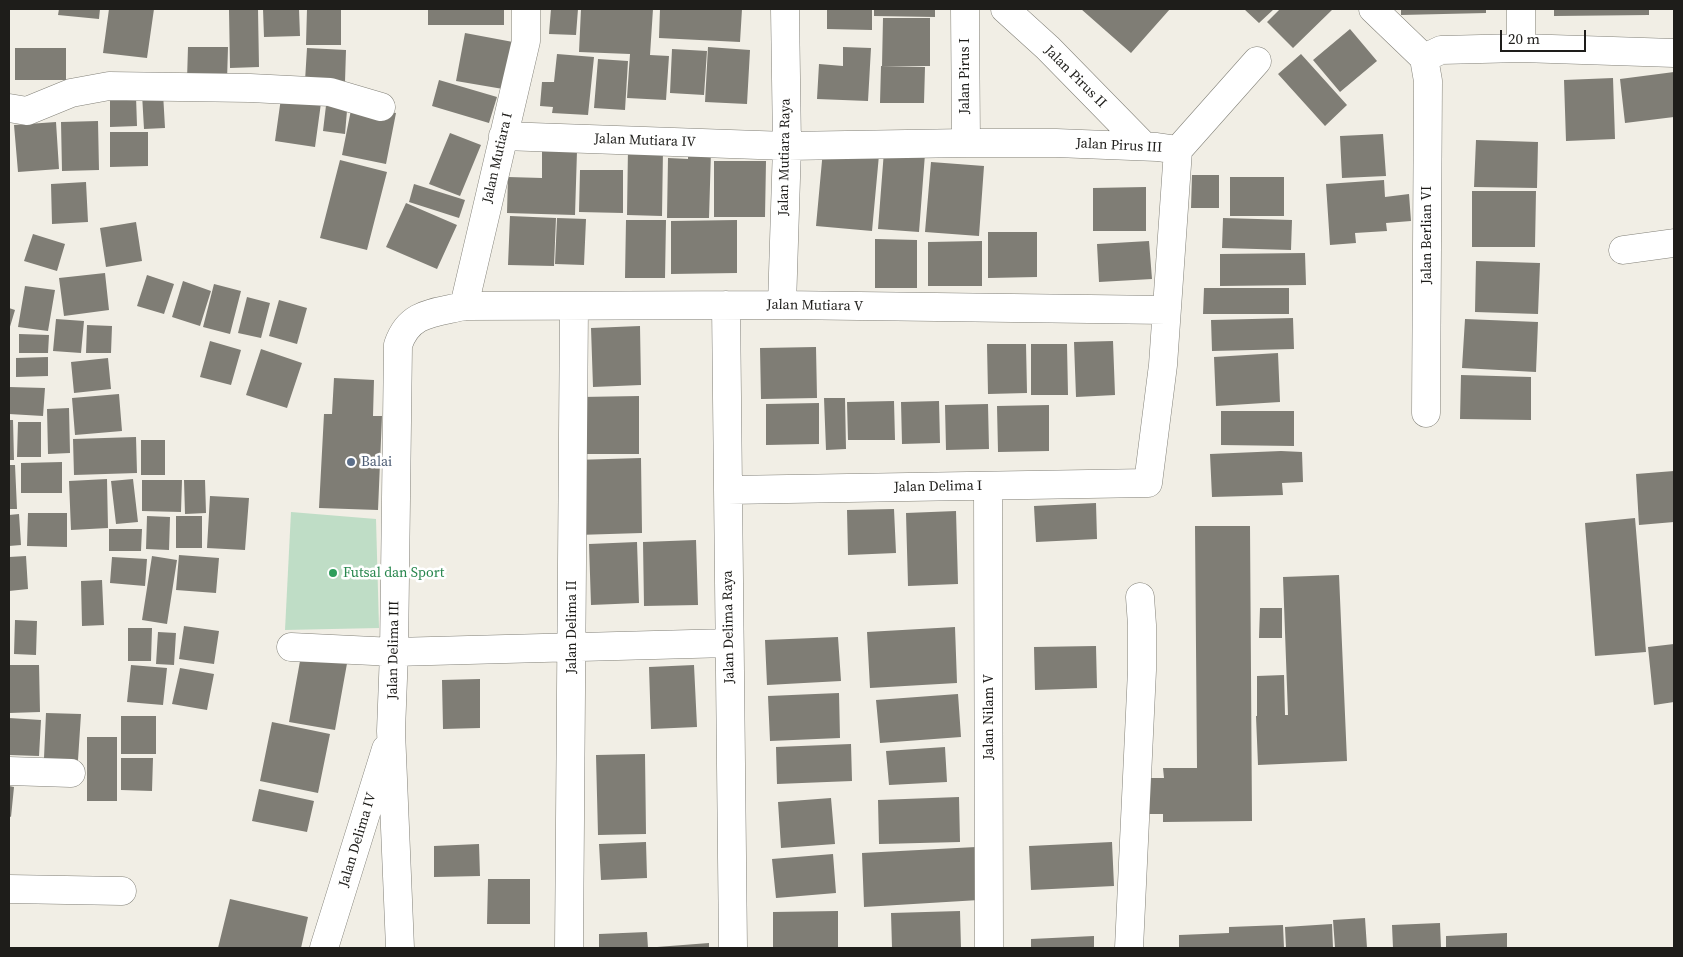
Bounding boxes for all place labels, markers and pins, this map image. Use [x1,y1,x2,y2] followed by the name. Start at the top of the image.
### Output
[361,454,392,470] place label: Balai
[345,456,357,468] marker: Balai
[343,565,444,581] place label: Futsal dan Sport
[327,567,339,579] marker: Futsal dan Sport

